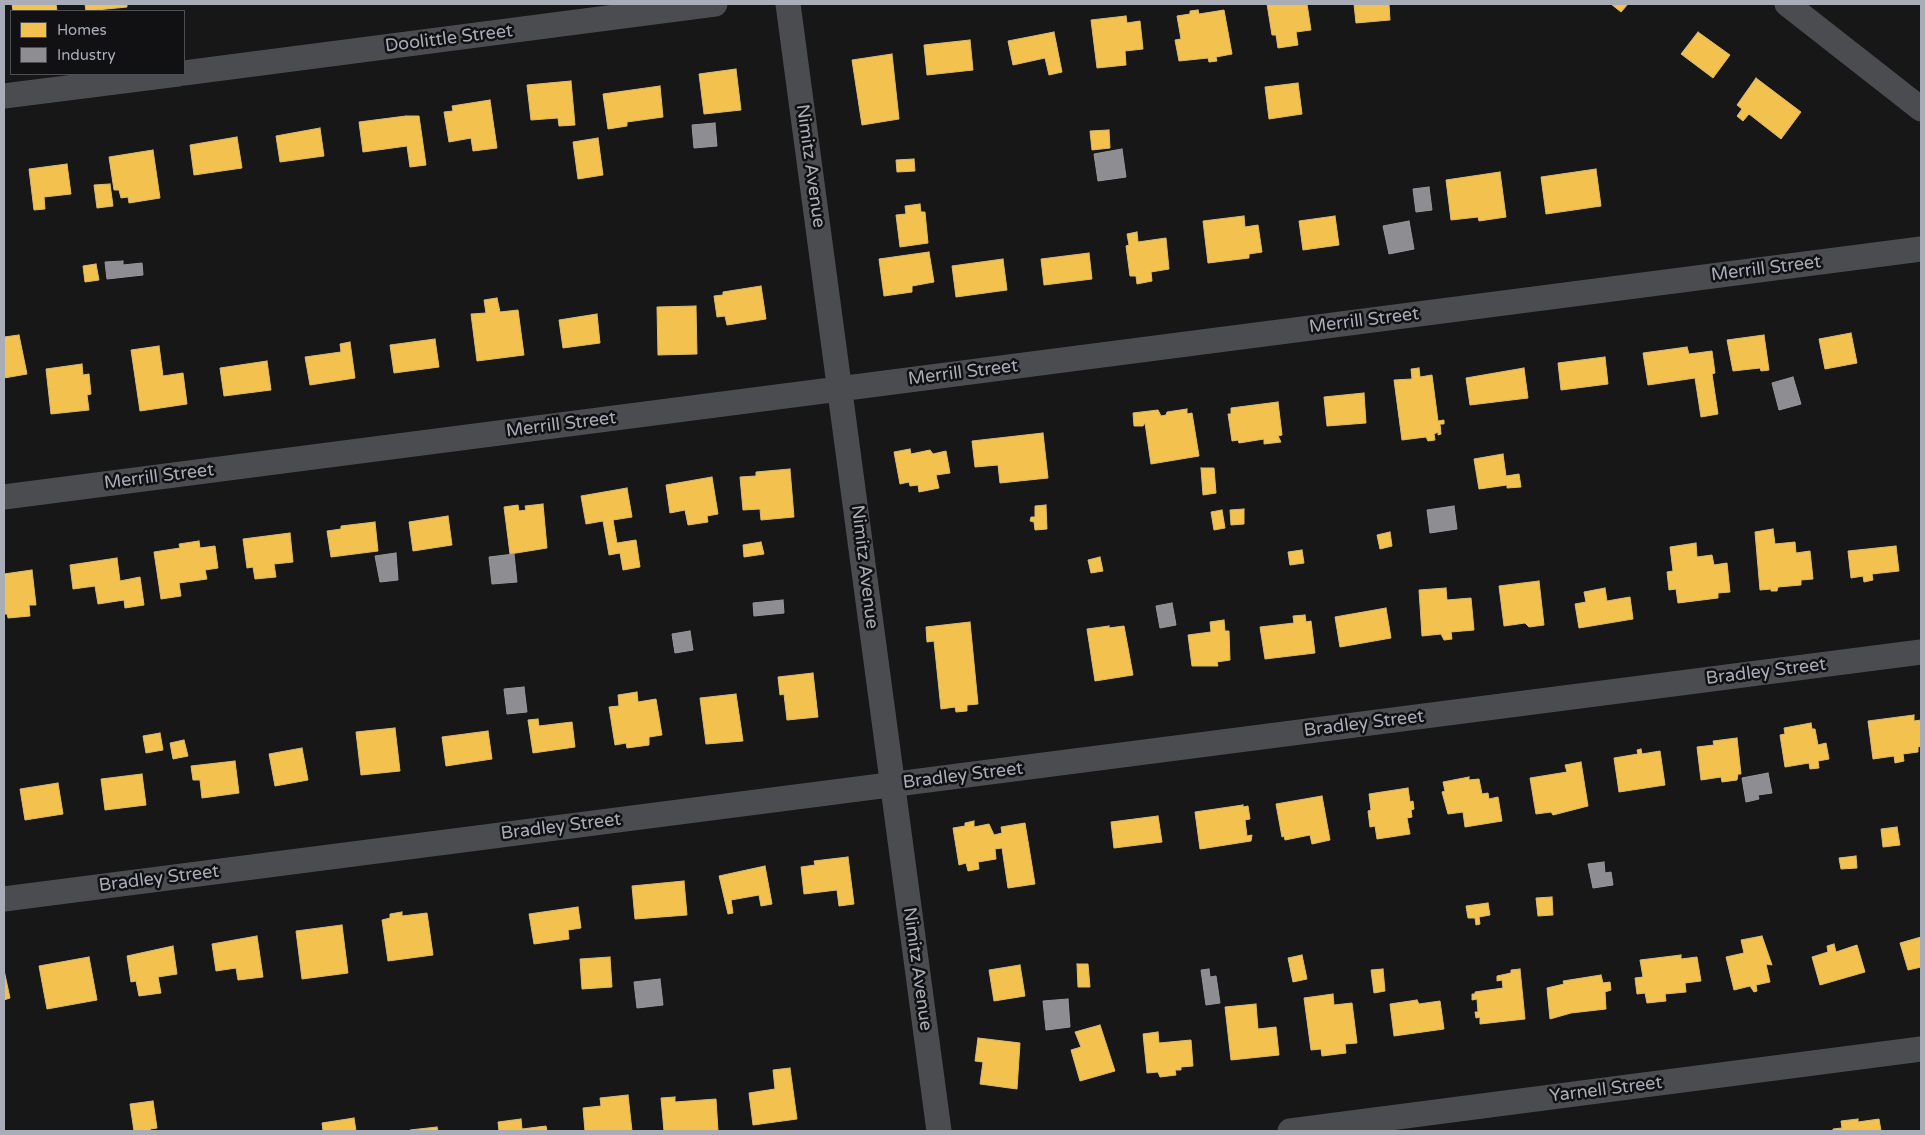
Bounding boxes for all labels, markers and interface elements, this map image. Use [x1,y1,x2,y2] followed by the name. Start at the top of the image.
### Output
[10,10,185,75] legend
[384,20,514,58] street label: Doolittle Street
[57,21,107,39] text: Homes
[57,46,116,64] text: Industry
[791,103,829,229] street label: Nimitz Avenue
[1710,252,1822,286] street label: Merrill Street
[1308,304,1420,338] street label: Merrill Street
[907,356,1019,390] street label: Merrill Street
[505,408,617,442] street label: Merrill Street
[103,460,215,494] street label: Merrill Street
[846,504,882,630] street label: Nimitz Avenue
[1705,654,1827,690] street label: Bradley Street
[1303,706,1425,742] street label: Bradley Street
[902,758,1024,794] street label: Bradley Street
[500,809,622,845] street label: Bradley Street
[98,861,220,897] street label: Bradley Street
[898,906,936,1032] street label: Nimitz Avenue
[1548,1072,1664,1108] street label: Yarnell Street

